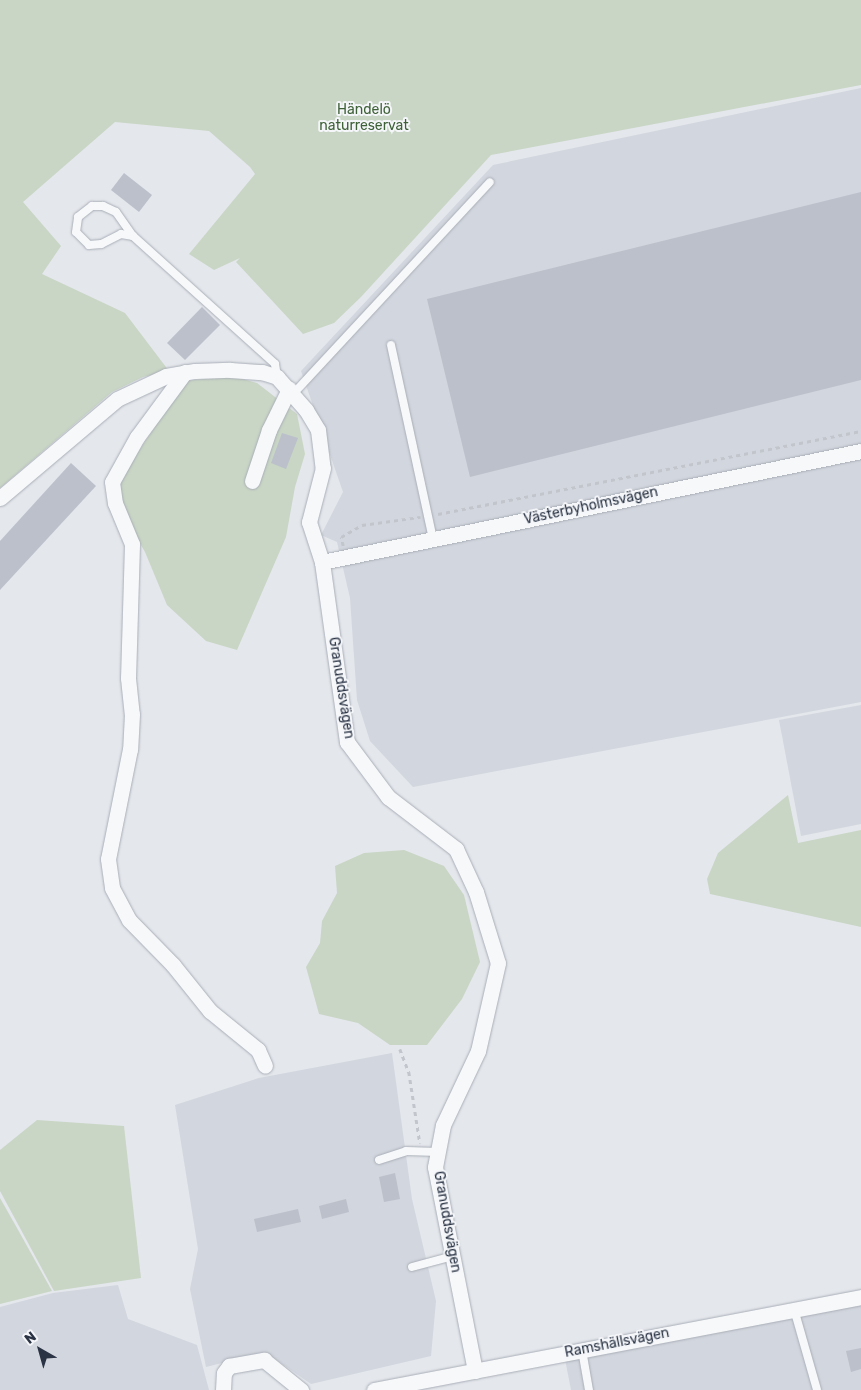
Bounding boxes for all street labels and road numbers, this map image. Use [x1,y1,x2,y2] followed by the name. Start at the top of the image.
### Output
[522,484,660,528] street label: Västerbyholmsvägen
[325,636,357,740] street label: Granuddsvägen
[430,1170,464,1274] street label: Granuddsvägen
[563,1325,671,1361] street label: Ramshällsvägen

